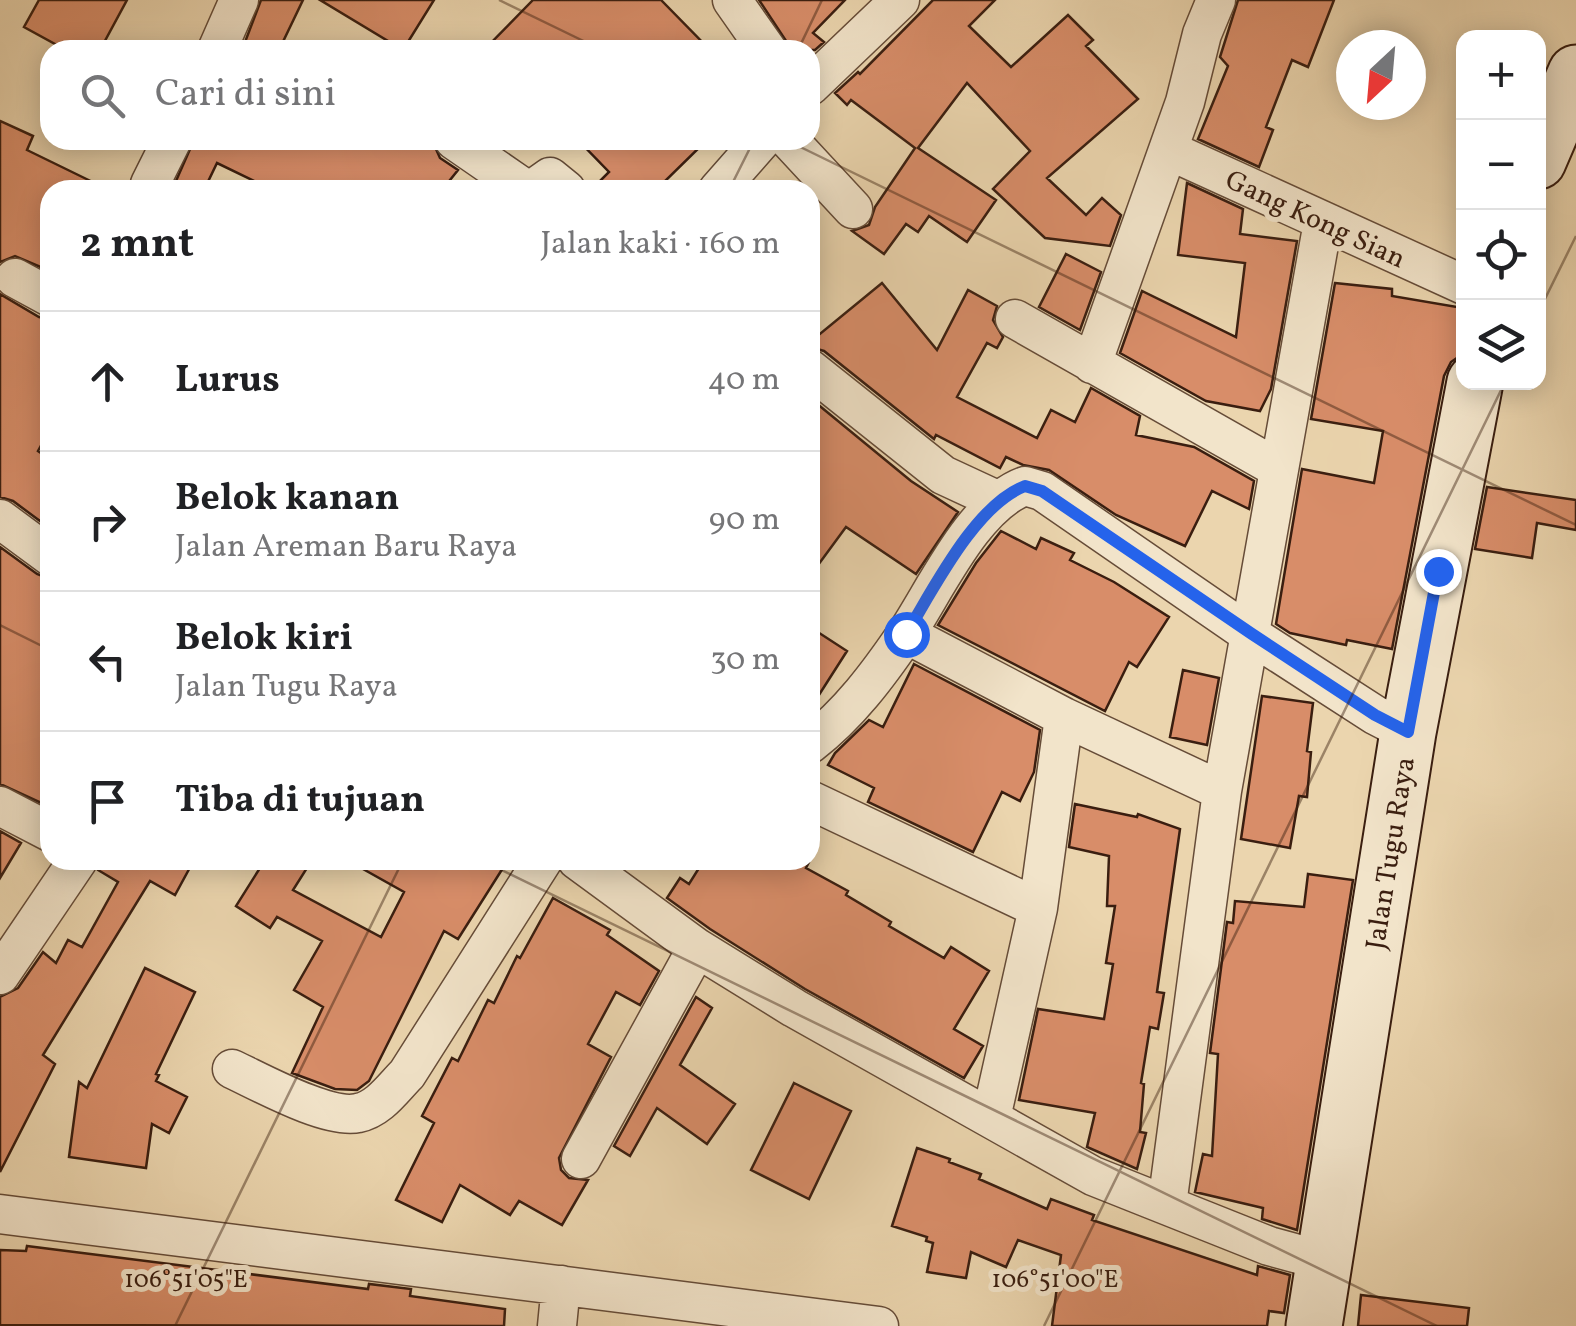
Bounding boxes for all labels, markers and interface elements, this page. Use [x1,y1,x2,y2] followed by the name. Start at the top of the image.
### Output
[1336,30,1426,120] north arrow
[1456,30,1546,390] map controls
[1456,30,1546,120] button: +
[40,40,820,150] search box
[75,68,130,123] icon: search
[155,69,336,122] text: Cari di sini
[1456,120,1546,210] button: −
[1218,161,1412,279] street label: Gang Kong Sian
[1456,210,1546,300] button: locate
[80,216,194,275] text: 2 mnt
[540,223,780,267] text: Jalan kaki · 160 m
[1456,300,1546,390] button: layers
[80,354,135,409] icon: ahead
[175,355,280,408] text: Lurus
[708,359,780,403] text: 40 m
[175,473,400,526] text: Belok kanan
[80,494,135,549] icon: right
[709,499,780,543] text: 90 m
[175,526,517,570] text: Jalan Areman Baru Raya
[1416,549,1462,595] route end
[884,612,930,658] route start
[175,613,353,666] text: Belok kiri
[80,634,135,689] icon: left
[710,639,780,683] text: 30 m
[175,666,398,710] text: Jalan Tugu Raya
[1357,754,1426,953] street label: Jalan Tugu Raya
[80,774,135,829] icon: arrive
[175,775,425,828] text: Tiba di tujuan
[124,1263,248,1298] text: 106°51'05"E
[992,1263,1118,1298] text: 106°51'00"E

